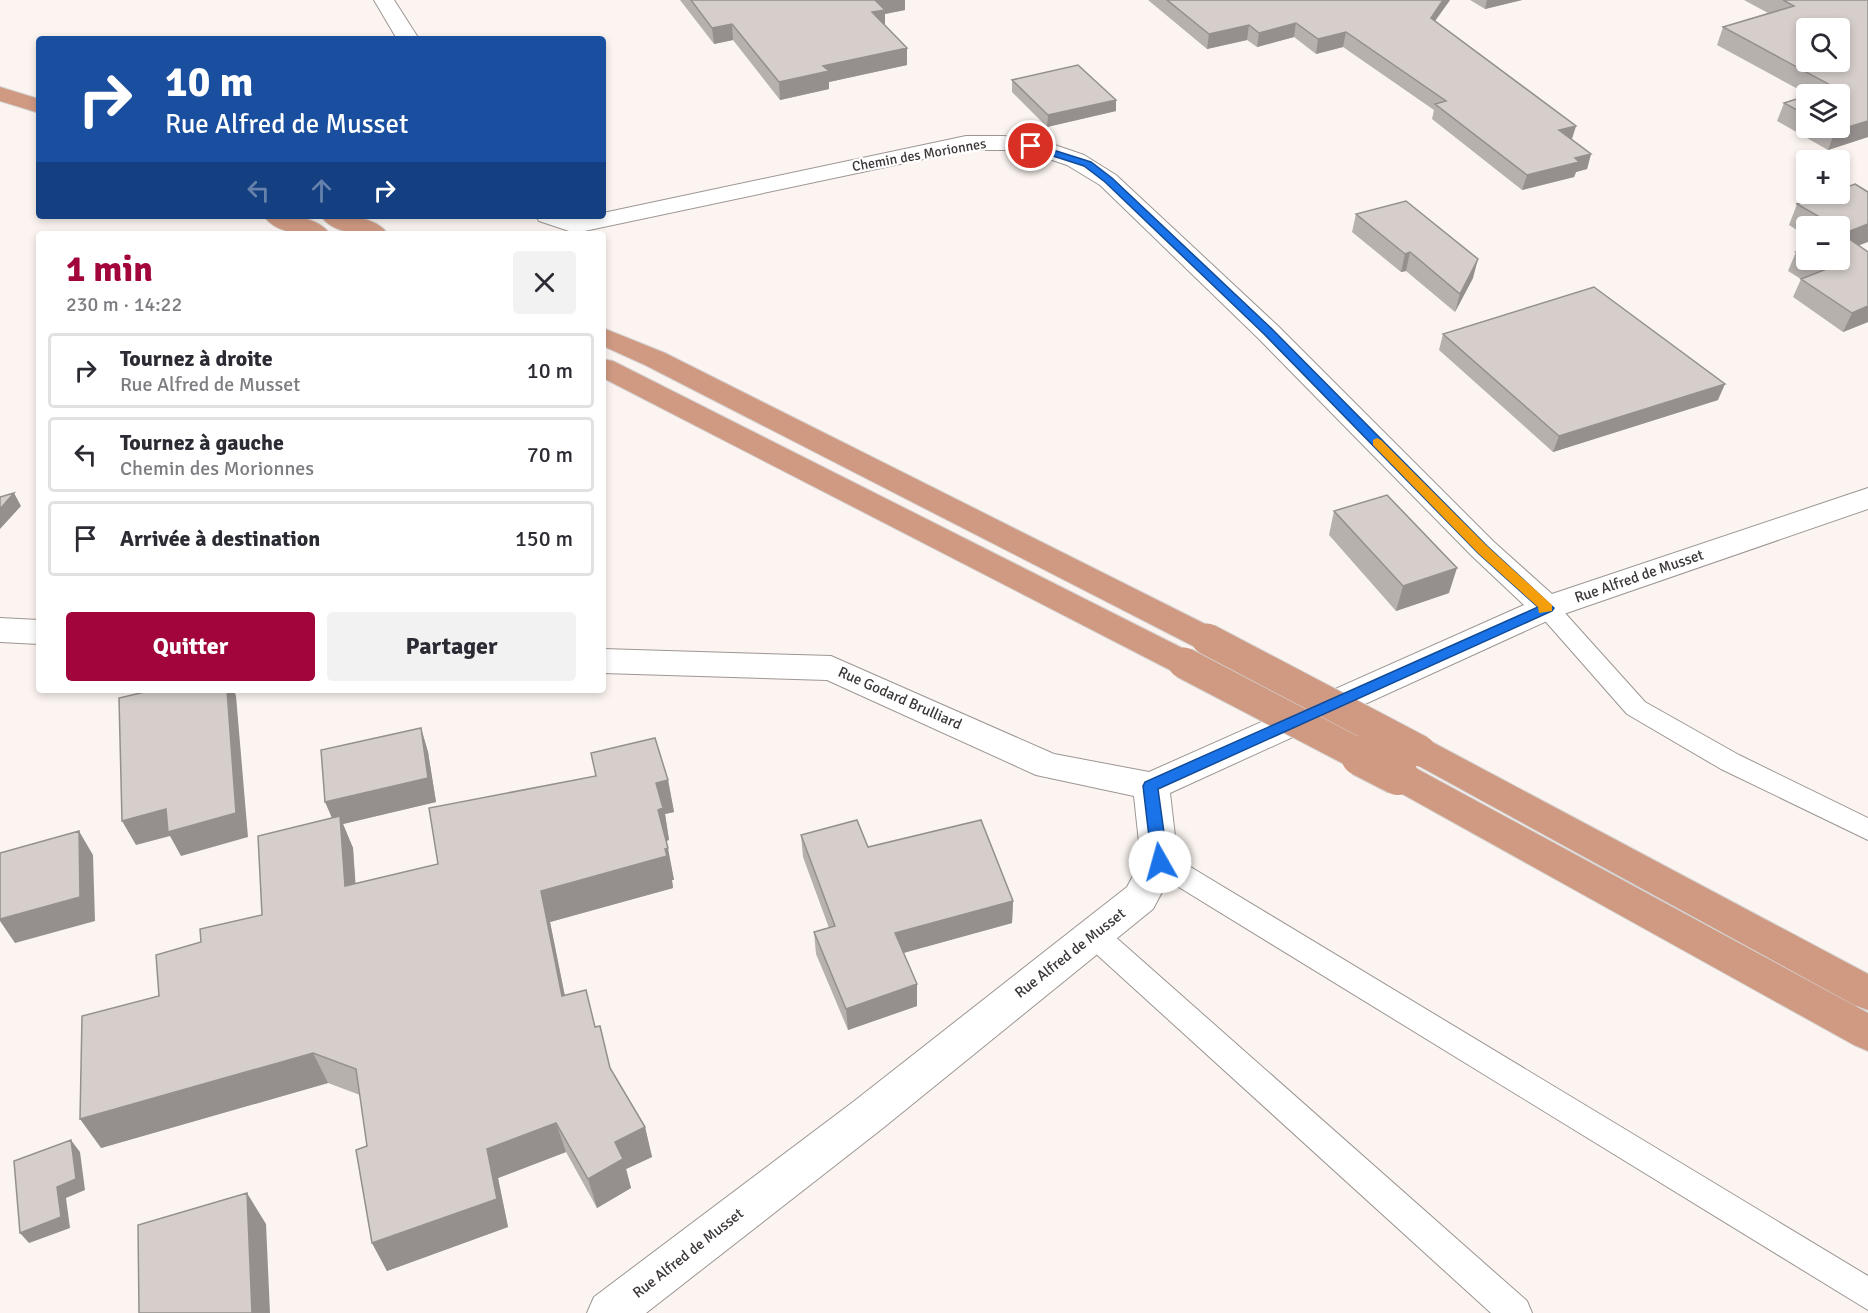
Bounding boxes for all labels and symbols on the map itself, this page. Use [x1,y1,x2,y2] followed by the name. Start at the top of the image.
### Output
[1005,120,1056,171] pin
[851,135,987,175] street label: Chemin des Morionnes
[1572,545,1706,607] street label: Rue Alfred de Musset
[835,663,965,733] street label: Rue Godard Brulliard
[1128,830,1192,894] position arrow
[1011,904,1129,1002] street label: Rue Alfred de Musset
[629,1204,747,1302] street label: Rue Alfred de Musset

